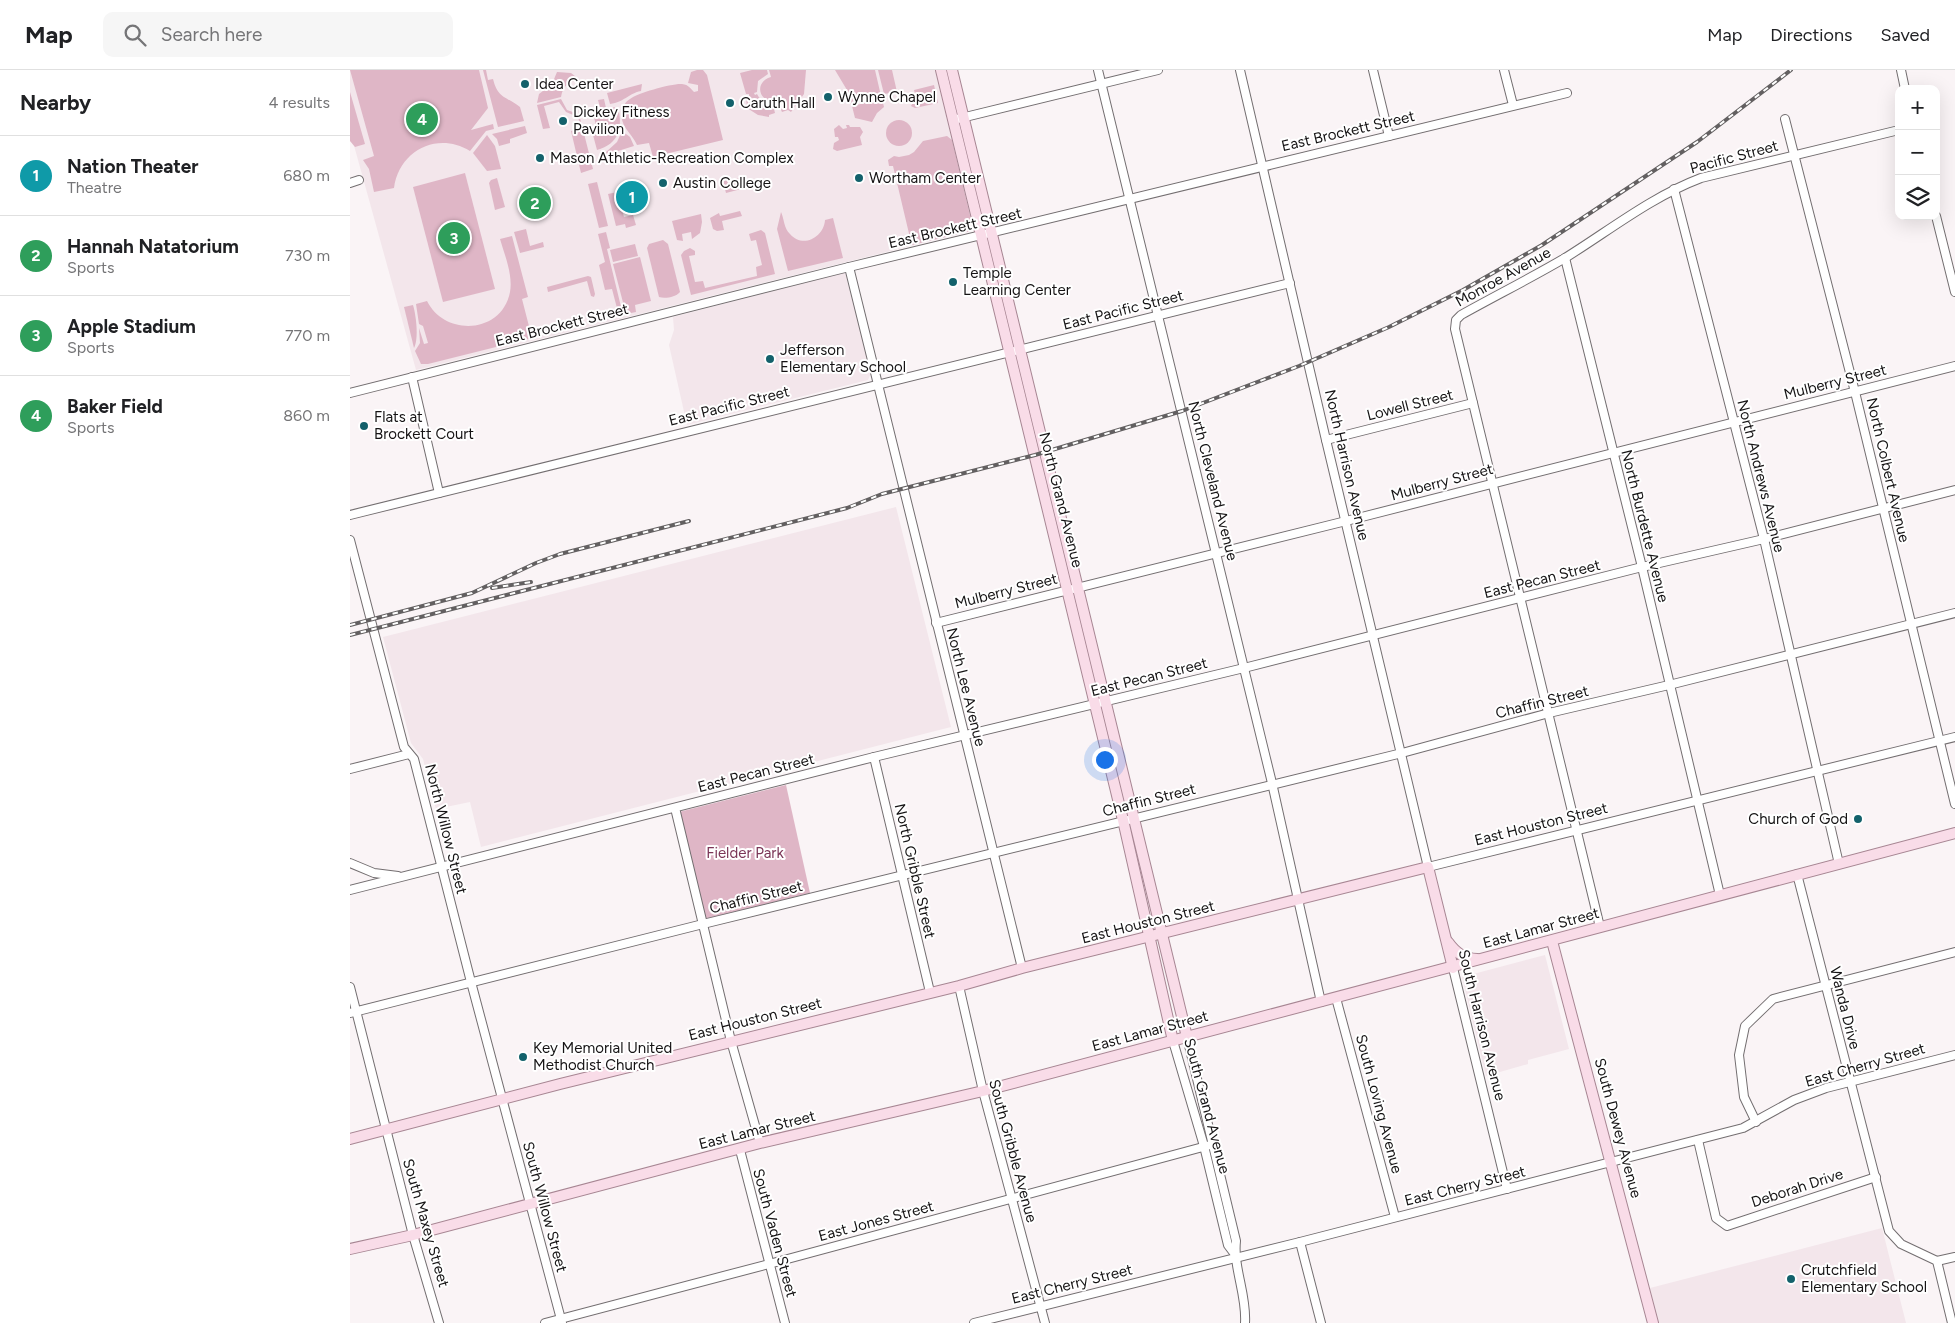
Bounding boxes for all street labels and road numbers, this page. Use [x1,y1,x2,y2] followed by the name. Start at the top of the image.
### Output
[1280,107,1417,155] street label: East Brockett Street
[1688,136,1780,177] street label: Pacific Street
[887,204,1024,252] street label: East Brockett Street
[1452,243,1554,311] street label: Monroe Avenue
[1061,286,1185,334] street label: East Pacific Street
[494,300,631,350] street label: East Brockett Street
[1782,360,1888,403] street label: Mulberry Street
[667,382,791,430] street label: East Pacific Street
[1365,385,1455,424] street label: Lowell Street
[1321,388,1373,542] street label: North Harrison Avenue
[1863,396,1913,544] street label: North Colbert Avenue
[1733,398,1789,554] street label: North Andrews Avenue
[1184,399,1242,563] street label: North Cleveland Avenue
[1035,430,1087,570] street label: North Grand Avenue
[1617,448,1673,604] street label: North Burdette Avenue
[1389,460,1495,504] street label: Mulberry Street
[1482,556,1602,602] street label: East Pecan Street
[953,569,1059,612] street label: Mulberry Street
[943,626,989,748] street label: North Lee Avenue
[1089,654,1209,700] street label: East Pecan Street
[1494,682,1591,722] street label: Chaffin Street
[696,750,816,796] street label: East Pecan Street
[421,762,471,896] street label: North Willow Street
[1101,780,1198,820] street label: Chaffin Street
[1473,799,1610,849] street label: East Houston Street
[891,802,939,941] street label: North Gribble Street
[708,877,805,917] street label: Chaffin Street
[1080,897,1217,947] street label: East Houston Street
[1481,904,1601,952] street label: East Lamar Street
[1455,948,1509,1102] street label: South Harrison Avenue
[1826,965,1864,1051] street label: Wanda Drive
[687,994,824,1044] street label: East Houston Street
[1090,1007,1210,1055] street label: East Lamar Street
[1352,1033,1406,1175] street label: South Loving Avenue
[1180,1036,1234,1176] street label: South Grand Avenue
[1803,1039,1927,1091] street label: East Cherry Street
[1591,1056,1645,1200] street label: South Dewey Avenue
[985,1077,1041,1225] street label: South Gribble Avenue
[697,1107,817,1153] street label: East Lamar Street
[519,1140,571,1275] street label: South Willow Street
[399,1157,453,1290] street label: South Maxey Street
[1403,1162,1528,1210] street label: East Cherry Street
[1749,1165,1845,1211] street label: Deborah Drive
[749,1167,801,1300] street label: South Vaden Street
[816,1197,936,1245] street label: East Jones Street
[1010,1260,1135,1308] street label: East Cherry Street

